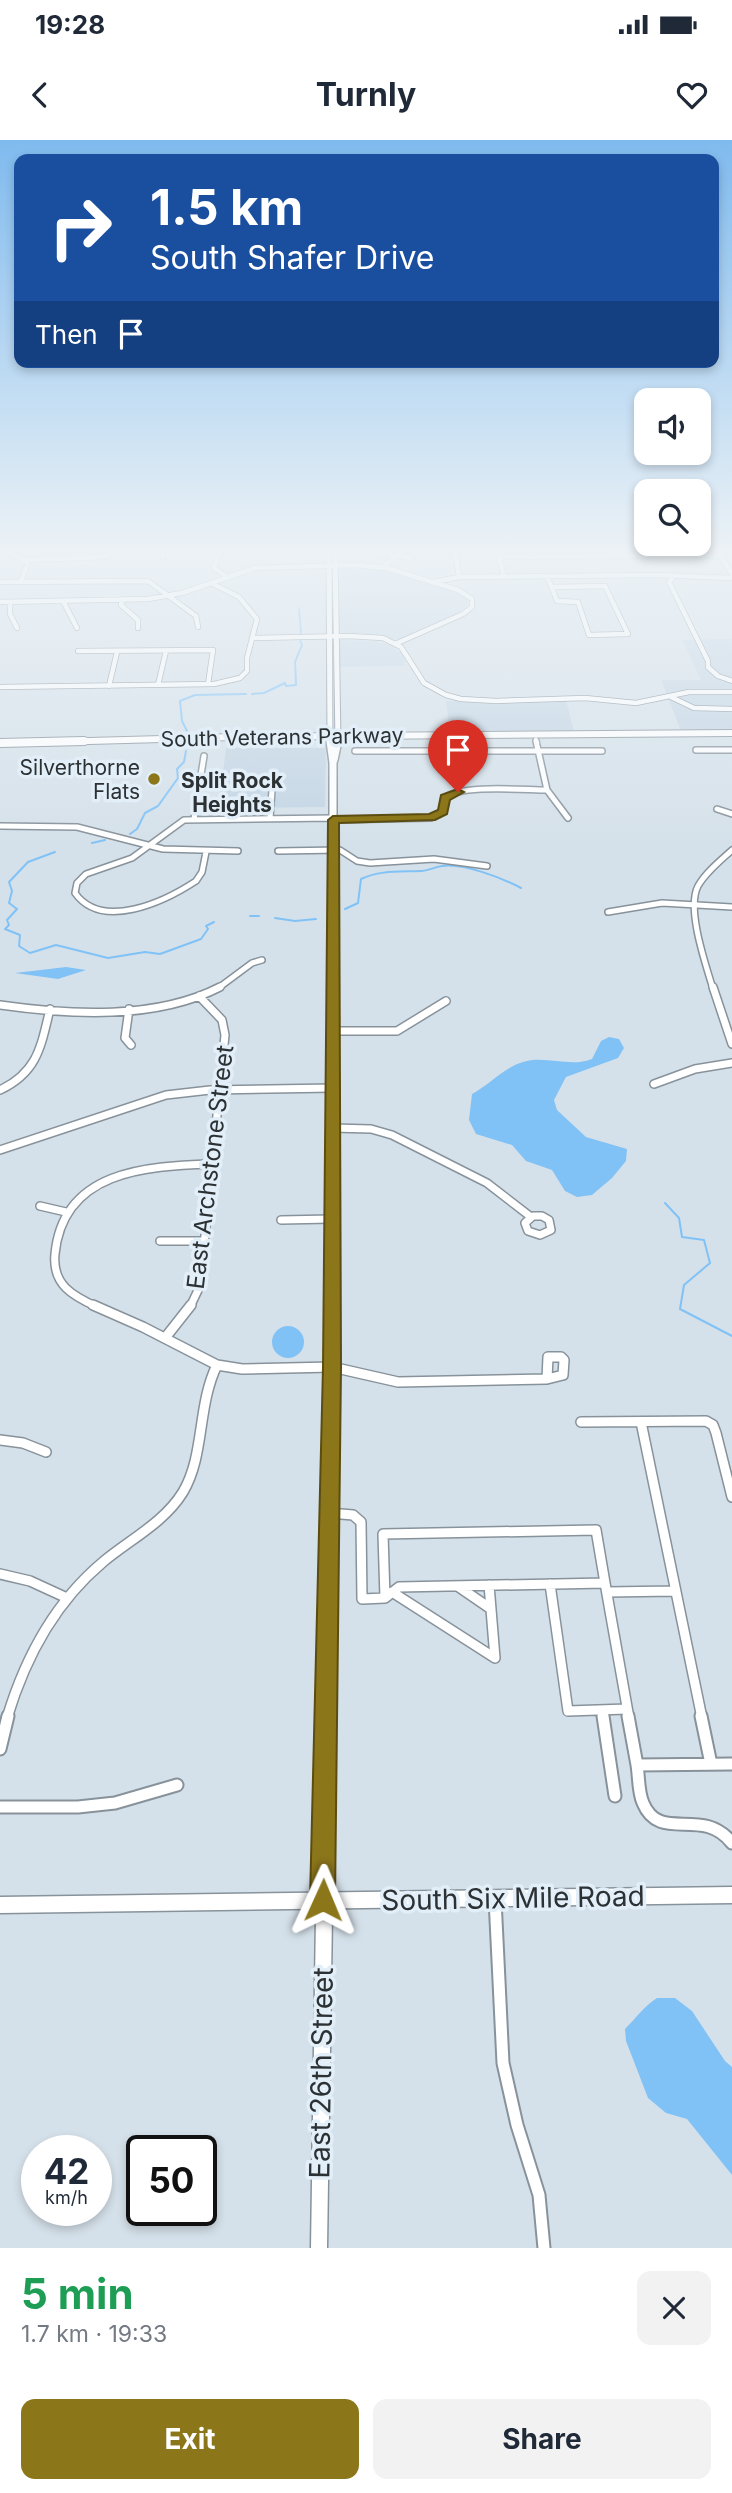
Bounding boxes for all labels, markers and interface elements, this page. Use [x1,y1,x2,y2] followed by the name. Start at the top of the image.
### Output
[35,9,105,40] text: 19:28
[316,75,416,114] text: Turnly
[21,76,59,114] icon: back
[673,76,711,114] icon: heart
[150,178,303,237] text: 1.5 km
[35,182,126,273] icon: right
[150,238,434,277] text: South Shafer Drive
[112,315,150,353] icon: arrive
[35,319,98,350] text: Then
[634,388,711,556] map controls
[634,388,711,465] button: sound
[634,479,711,556] button: search
[428,720,488,792] pin
[160,722,404,752] street label: South Veterans Parkway
[439,731,477,769] icon: arrive
[20,755,140,804] place label: Silverthorne Flats
[181,768,284,817] district label: Split Rock Heights
[146,771,162,787] marker: Silverthorne Flats
[181,1043,239,1291] street label: East Archstone Street
[286,1863,360,1937] position arrow
[381,1879,645,1917] street label: South Six Mile Road
[302,1967,340,2179] street label: East 26th Street
[126,2135,217,2226] speed limit sign: 50
[44,2150,89,2192] text: 42
[45,2187,88,2208] text: km/h
[21,2268,134,2319] text: 5 min
[637,2271,711,2345] button: close
[21,2320,167,2348] text: 1.7 km · 19:33
[21,2399,359,2479] button: Exit
[373,2399,711,2479] button: Share

